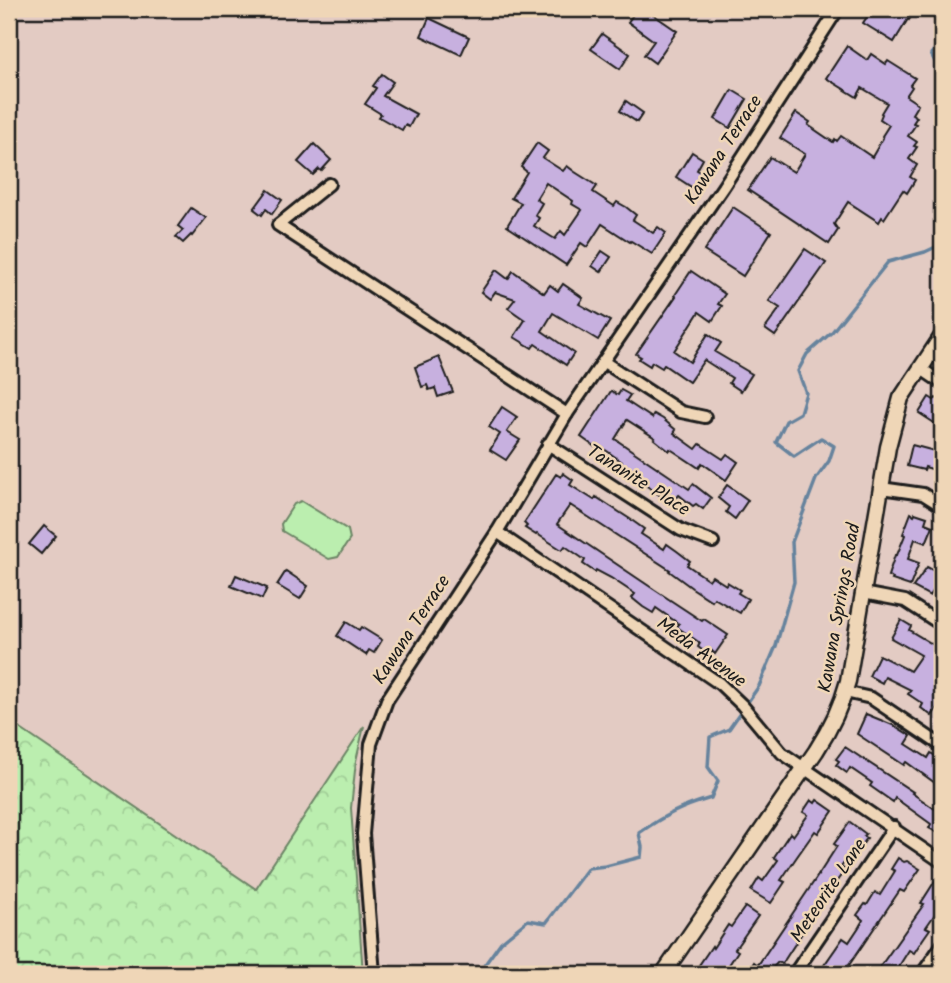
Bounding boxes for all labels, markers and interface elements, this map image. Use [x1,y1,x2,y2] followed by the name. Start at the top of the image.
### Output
[677,89,771,211] street label: Kawana Terrace
[580,437,696,525] street label: Tananite Place
[810,520,870,695] street label: Kawana Springs Road
[365,569,459,691] street label: Kawana Terrace
[650,610,753,696] street label: Meda Avenue
[783,832,875,949] street label: Meteorite Lane

